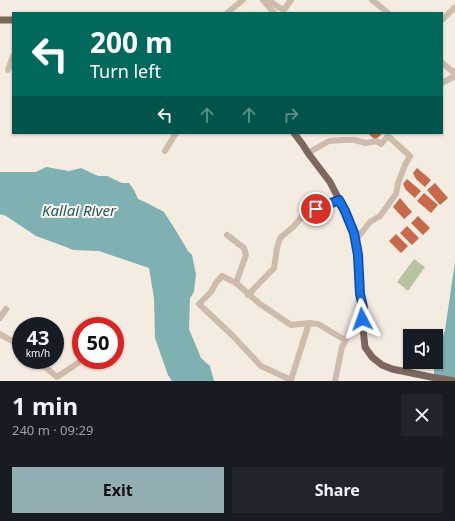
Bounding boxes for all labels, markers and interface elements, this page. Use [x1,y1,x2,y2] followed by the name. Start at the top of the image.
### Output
[90,23,173,61] text: 200 m
[24,28,76,80] icon: left
[90,59,161,83] text: Turn left
[154,104,176,126] icon: left
[196,104,218,126] icon: ahead
[238,104,260,126] icon: ahead
[280,104,302,126] icon: right
[299,192,333,226] pin
[305,198,327,220] icon: arrive
[42,200,117,220] water label: Kallai River
[341,298,383,340] position arrow
[72,317,124,369] speed limit sign: 50
[27,324,49,351] text: 43
[403,329,443,369] map controls
[403,329,443,369] button: sound
[26,346,50,360] text: km/h
[12,389,78,422] text: 1 min
[401,394,443,436] button: close
[12,421,93,439] text: 240 m · 09:29
[12,467,224,513] button: Exit
[232,467,443,513] button: Share

